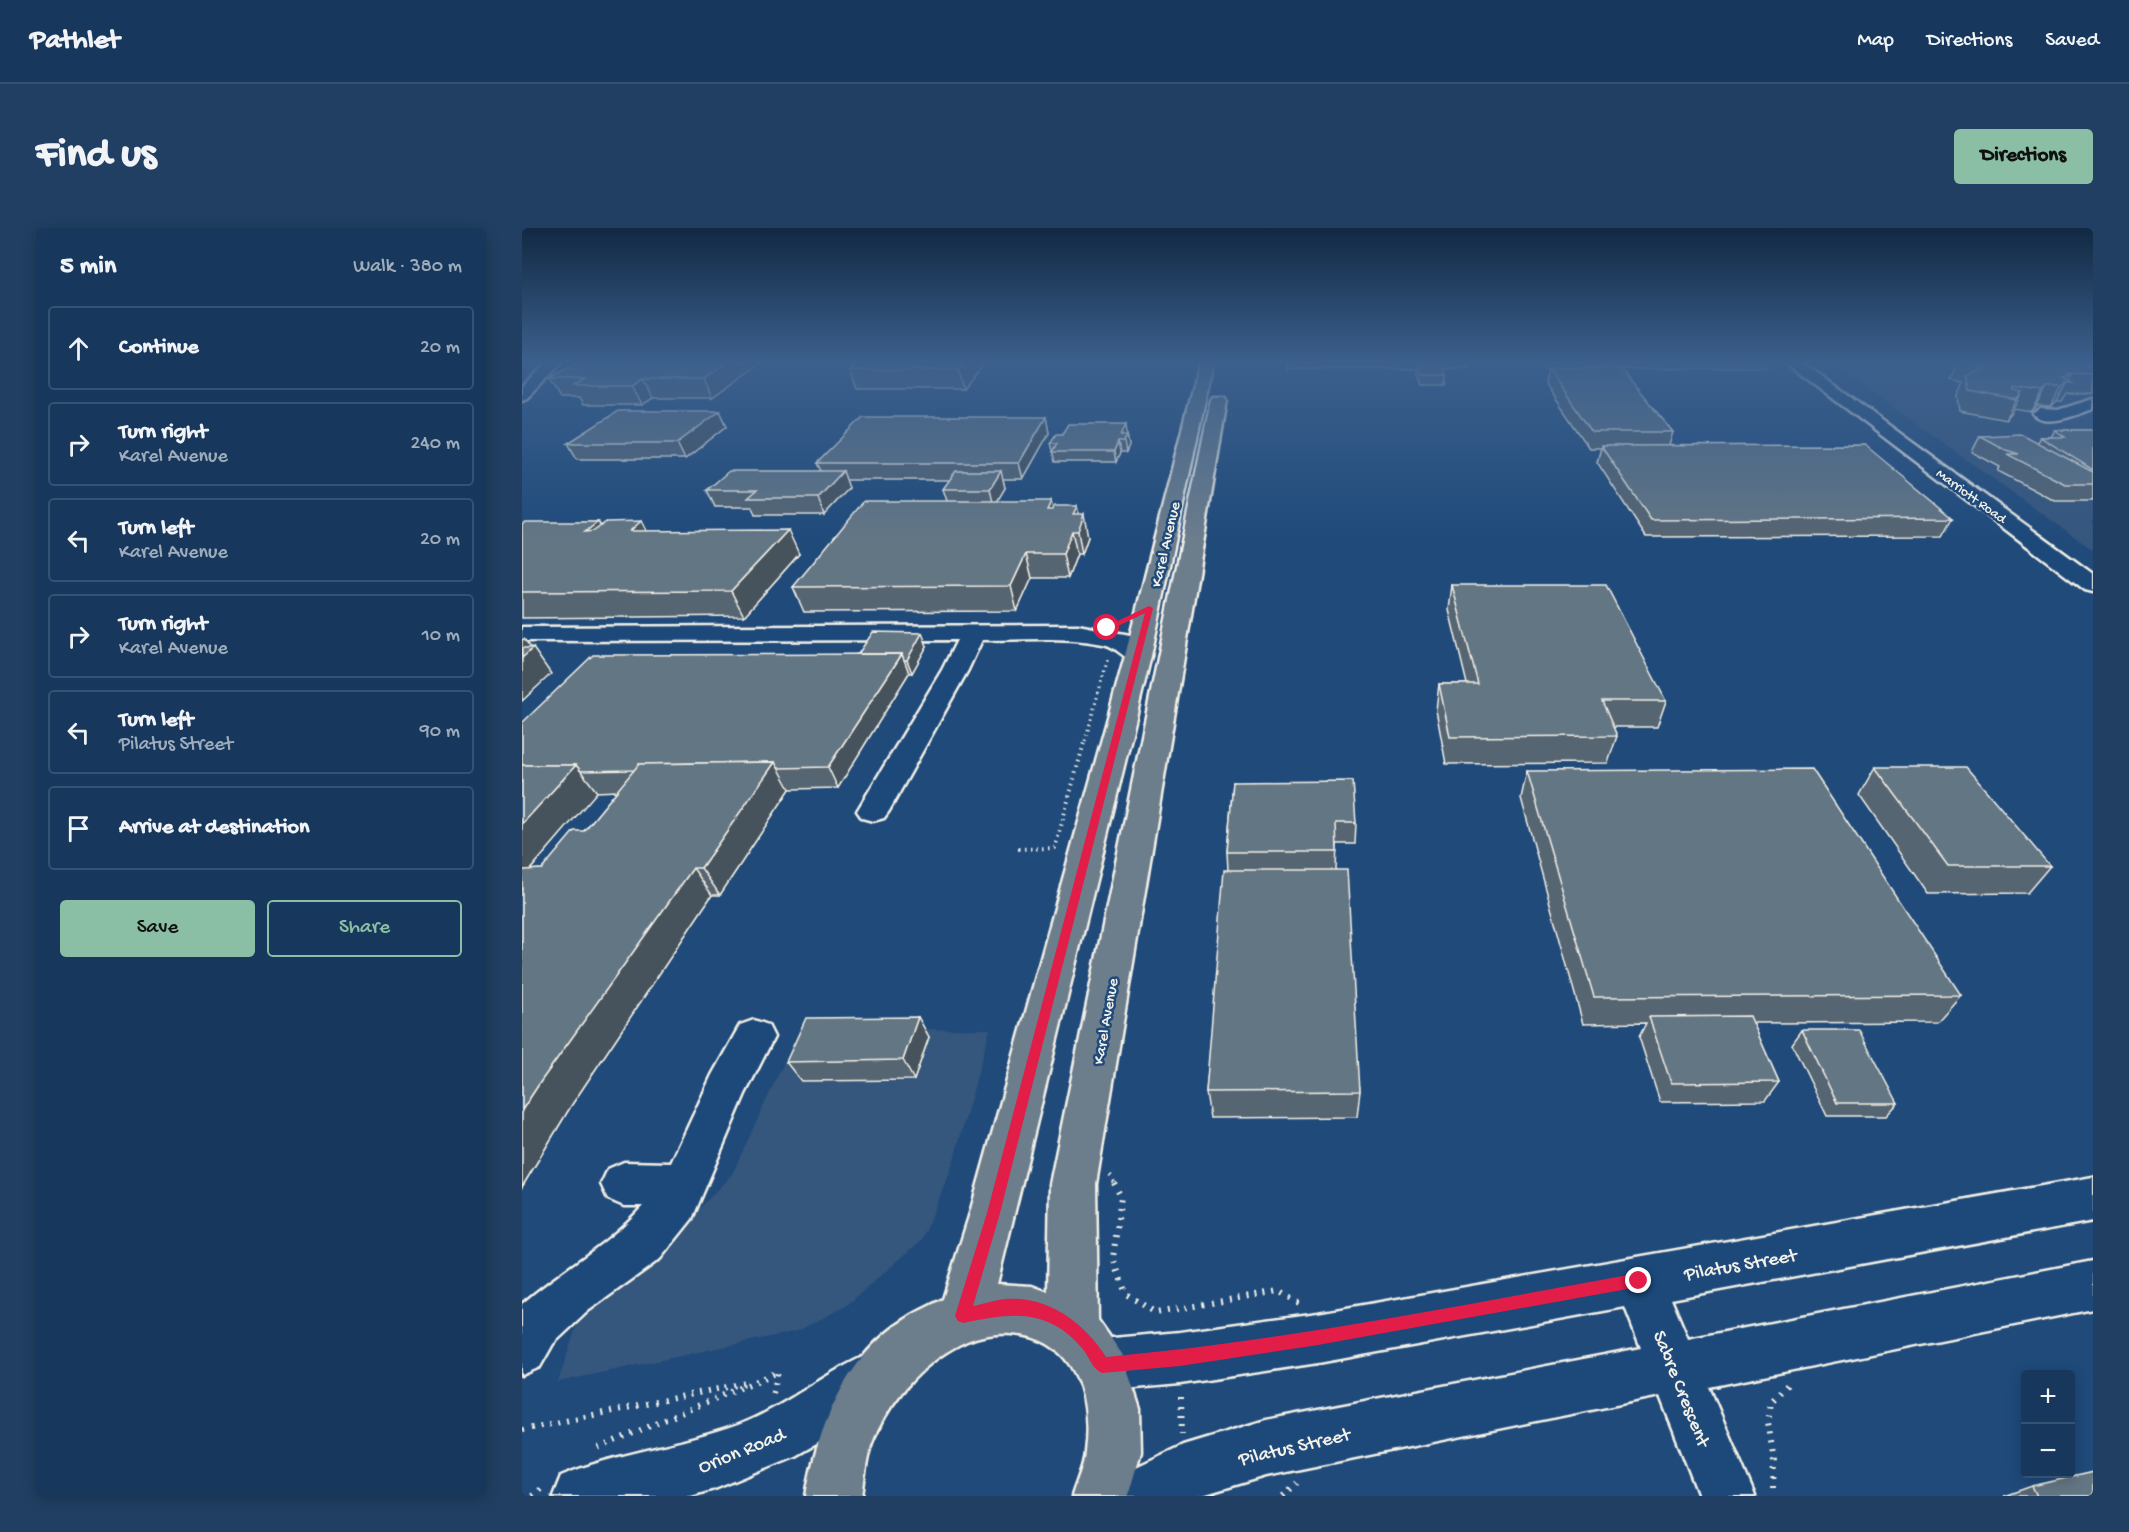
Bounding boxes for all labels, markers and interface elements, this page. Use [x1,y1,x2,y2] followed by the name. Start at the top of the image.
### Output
[30,25,120,58] text: Pathlet
[1857,29,1894,54] text: Map
[1927,29,2012,54] text: Directions
[2045,29,2099,54] text: Saved
[1954,129,2093,184] button: Directions
[36,132,156,181] text: Find us
[60,252,116,283] text: 5 min
[353,256,462,279] text: Walk · 380 m
[62,332,95,365] icon: ahead
[119,335,199,361] text: Continue
[420,337,460,360] text: 20 m
[119,420,207,446] text: Turn right
[62,428,95,461] icon: right
[410,433,460,456] text: 240 m
[119,446,228,469] text: Karel Avenue
[1932,466,2011,529] street label: Marriott Road
[1148,500,1187,589] street label: Karel Avenue
[119,516,193,542] text: Turn left
[62,524,95,557] icon: left
[420,529,460,552] text: 20 m
[119,542,228,565] text: Karel Avenue
[119,612,207,638] text: Turn right
[1093,614,1119,640] route start
[62,620,95,653] icon: right
[422,625,460,648] text: 10 m
[119,638,228,661] text: Karel Avenue
[119,708,193,734] text: Turn left
[62,716,95,749] icon: left
[420,721,460,744] text: 90 m
[119,734,233,757] text: Pilatus Street
[62,812,95,845] icon: arrive
[119,815,309,841] text: Arrive at destination
[60,900,255,957] button: Save
[267,900,462,957] button: Share
[1091,976,1124,1066] street label: Karel Avenue
[1682,1245,1800,1288] street label: Pilatus Street
[1625,1267,1651,1293] route end
[1646,1328,1714,1453] street label: Sabre Crescent
[2021,1370,2075,1478] map controls
[2021,1370,2075,1424] button: +
[695,1424,791,1480] street label: Orion Road
[1236,1424,1355,1473] street label: Pilatus Street
[2021,1424,2075,1478] button: −

